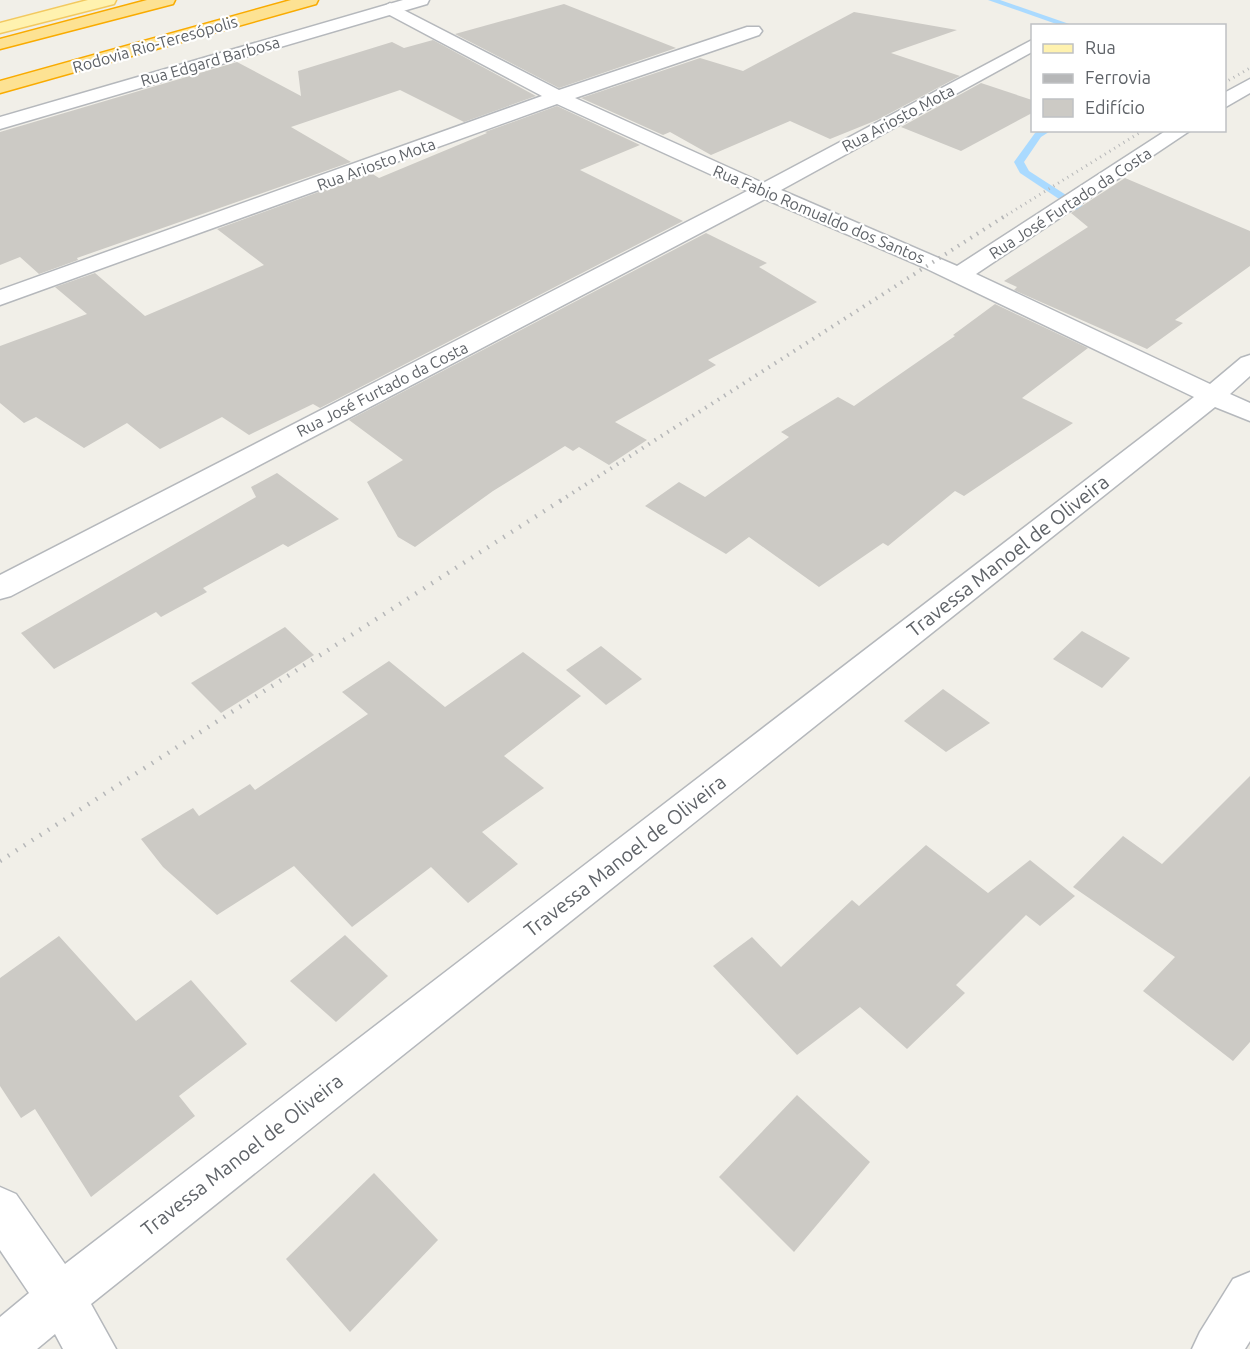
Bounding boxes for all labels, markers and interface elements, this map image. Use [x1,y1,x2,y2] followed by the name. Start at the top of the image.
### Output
[70,12,240,76] street label: Rodovia Rio-Teresópolis
[1031,24,1226,132] legend
[138,32,282,90] street label: Rua Edgard Barbosa
[1085,37,1116,57] text: Rua
[1085,67,1151,87] text: Ferrovia
[839,81,957,155] street label: Rua Ariosto Mota
[1085,97,1145,117] text: Edifício
[314,134,438,194] street label: Rua Ariosto Mota
[986,144,1154,262] street label: Rua José Furtado da Costa
[711,161,927,267] street label: Rua Fabio Romualdo dos Santos
[293,338,471,440] street label: Rua José Furtado da Costa
[902,470,1113,641] street label: Travessa Manoel de Oliveira
[519,770,730,941] street label: Travessa Manoel de Oliveira
[136,1069,347,1240] street label: Travessa Manoel de Oliveira

